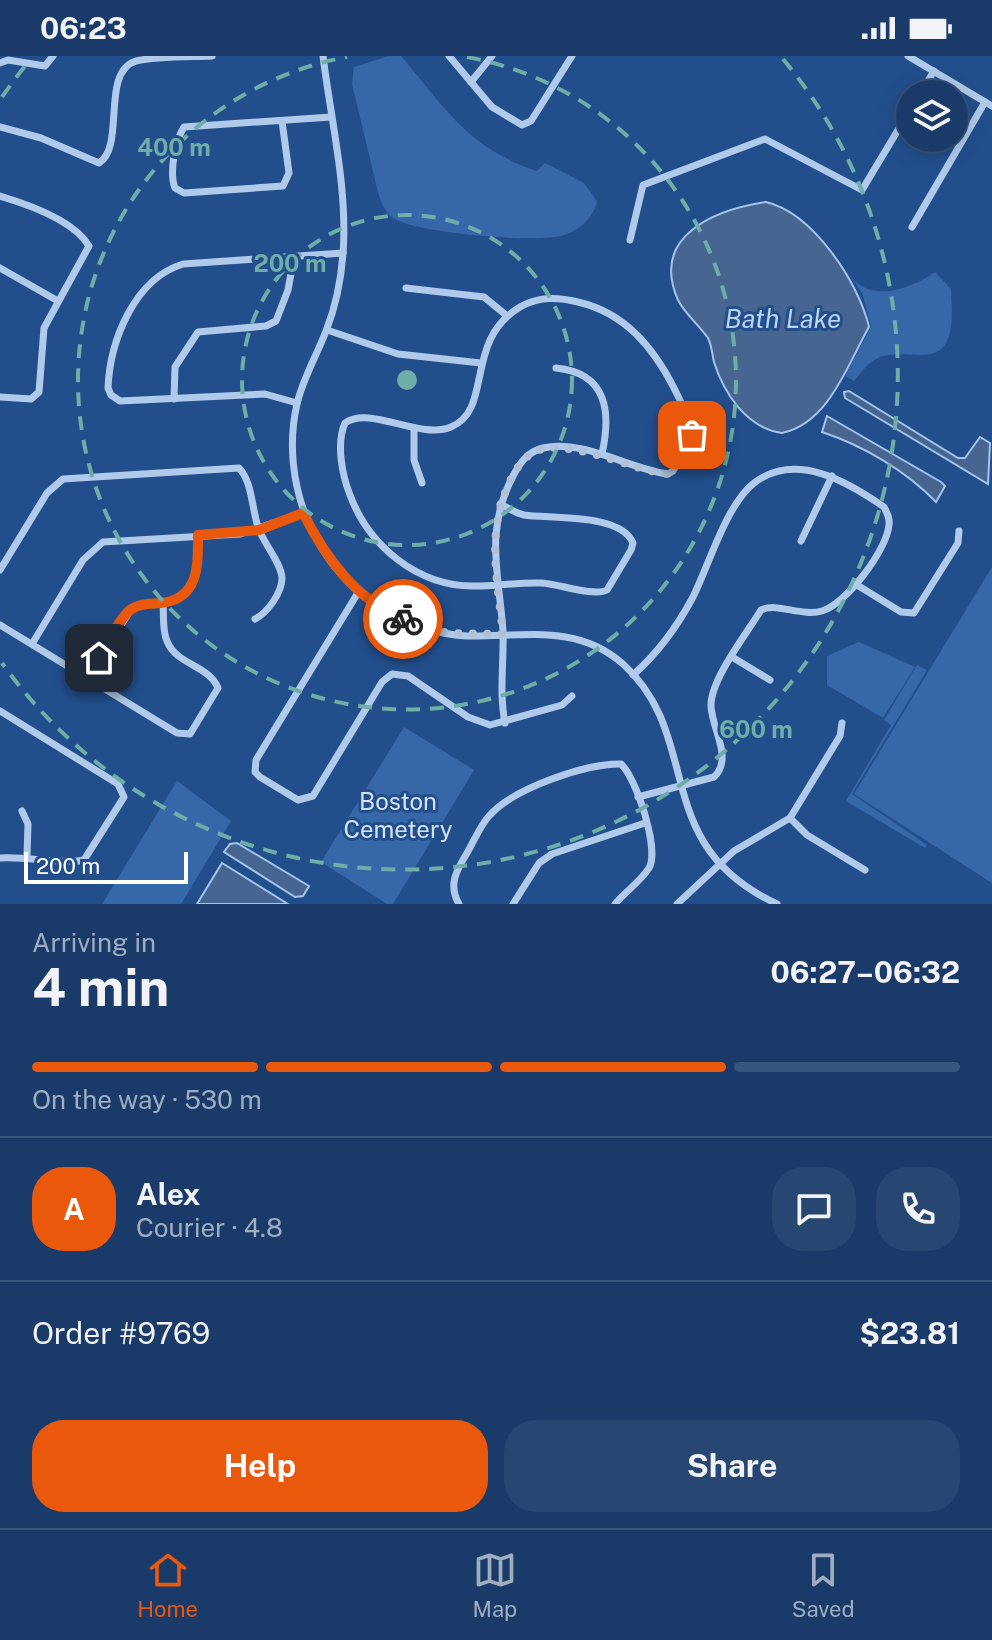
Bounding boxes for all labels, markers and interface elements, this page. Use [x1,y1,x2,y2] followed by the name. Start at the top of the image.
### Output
[40,10,127,46] text: 06:23
[896,80,968,152] map controls
[896,80,968,152] button: layers
[137,133,211,161] text: 400 m
[253,249,327,277] text: 200 m
[725,303,841,334] water label: Bath Lake
[393,366,421,394] centre of rings
[658,401,726,469] pin
[670,413,714,457] icon: bag
[363,579,443,659] courier
[381,597,425,641] icon: bike
[65,624,133,692] pin
[77,636,121,680] icon: home
[719,715,793,743] text: 600 m
[343,787,453,843] park label: Boston Cemetery
[24,848,188,884] scale bar
[36,853,100,879] text: 200 m
[32,927,156,958] text: Arriving in
[771,954,960,990] text: 06:27–06:32
[32,957,169,1018] text: 4 min
[32,1084,262,1115] text: On the way · 530 m
[772,1167,856,1251] button: chat
[876,1167,960,1251] button: phone
[136,1176,200,1212] text: Alex
[63,1191,85,1227] text: A
[136,1212,283,1243] text: Courier · 4.8
[32,1315,210,1351] text: Order #9769
[860,1315,960,1351] text: $23.81
[32,1420,488,1512] button: Help
[504,1420,960,1512] button: Share
[137,1548,198,1622] tab: Home
[473,1548,517,1622] tab: Map
[792,1548,855,1622] tab: Saved

